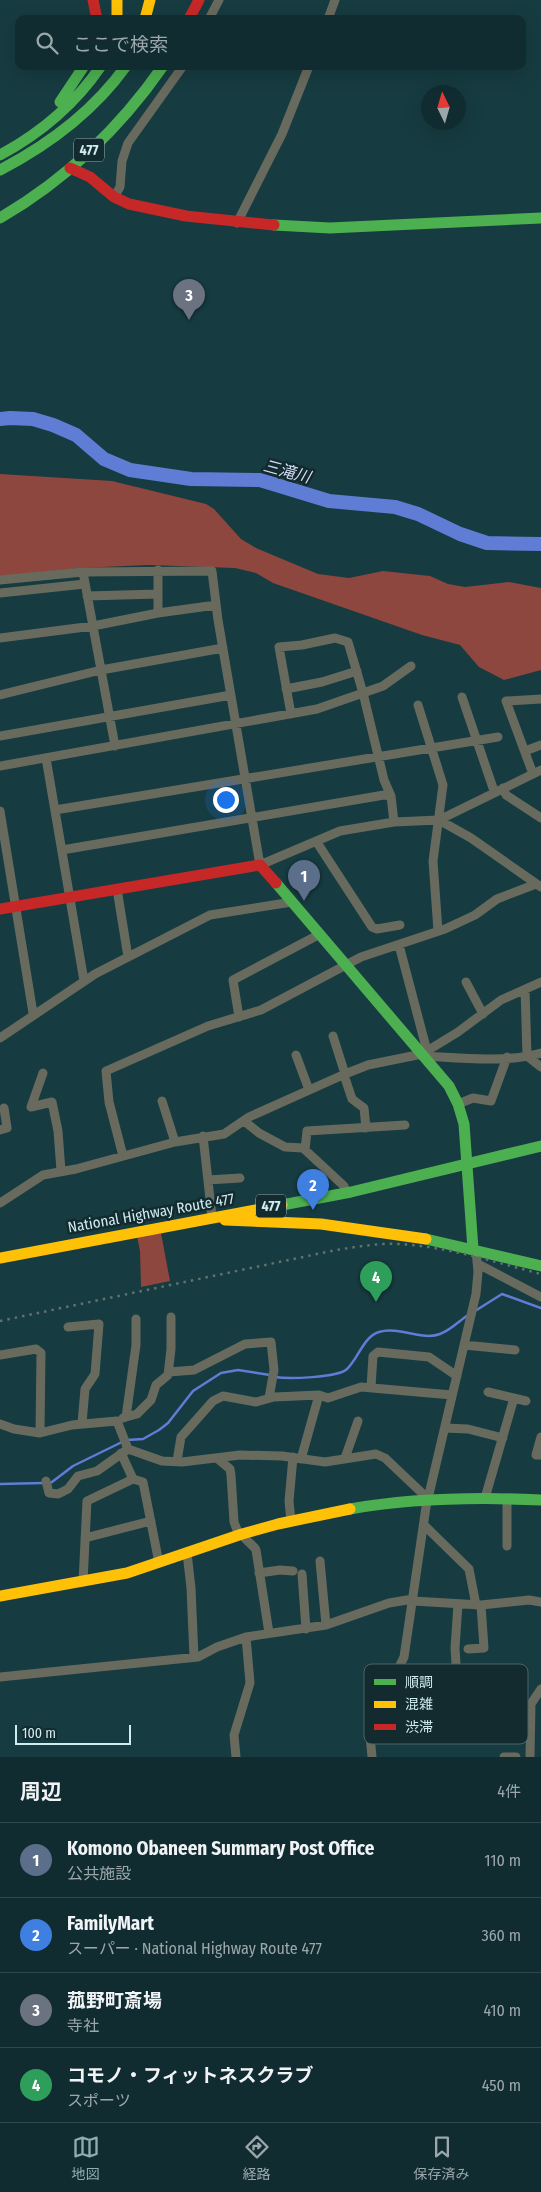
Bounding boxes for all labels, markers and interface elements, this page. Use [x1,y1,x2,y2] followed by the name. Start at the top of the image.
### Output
[15,15,526,70] search box
[33,29,61,57] icon: search
[73,33,168,56] text: ここで検索
[421,85,466,130] north arrow
[74,138,104,162] road number: 477
[173,279,205,320] pin: 3
[261,456,314,487] water label: 三滝川
[213,787,239,813] your location
[288,860,320,901] pin: 1
[297,1169,329,1210] pin: 2
[66,1189,236,1237] street label: National Highway Route 477
[256,1194,286,1218] road number: 477
[360,1261,392,1302] pin: 4
[364,1664,528,1744] legend
[405,1674,433,1691] text: 順調
[405,1696,433,1713] text: 混雑
[405,1719,433,1736] text: 渋滞
[15,1722,131,1745] scale bar
[22,1725,56,1742] text: 100 m
[20,1779,62,1805] text: 周辺
[497,1782,521,1801] text: 4件
[67,1837,374,1860] text: Komono Obaneen Summary Post Office
[33,1851,39,1870] text: 1
[484,1851,521,1870] text: 110 m
[67,1864,131,1883] text: 公共施設
[67,1912,154,1935] text: FamilyMart
[32,1926,40,1945] text: 2
[481,1926,521,1945] text: 360 m
[67,1939,322,1958] text: スーパー · National Highway Route 477
[67,1989,162,2012] text: 菰野町斎場
[32,2001,40,2020] text: 3
[483,2001,521,2020] text: 410 m
[67,2016,99,2035] text: 寺社
[67,2064,314,2087] text: コモノ・フィットネスクラブ
[32,2076,40,2095] text: 4
[482,2076,521,2095] text: 450 m
[67,2091,131,2110] text: スポーツ
[72,2133,100,2183] tab: 地図
[243,2133,271,2183] tab: 経路
[414,2133,470,2183] tab: 保存済み

